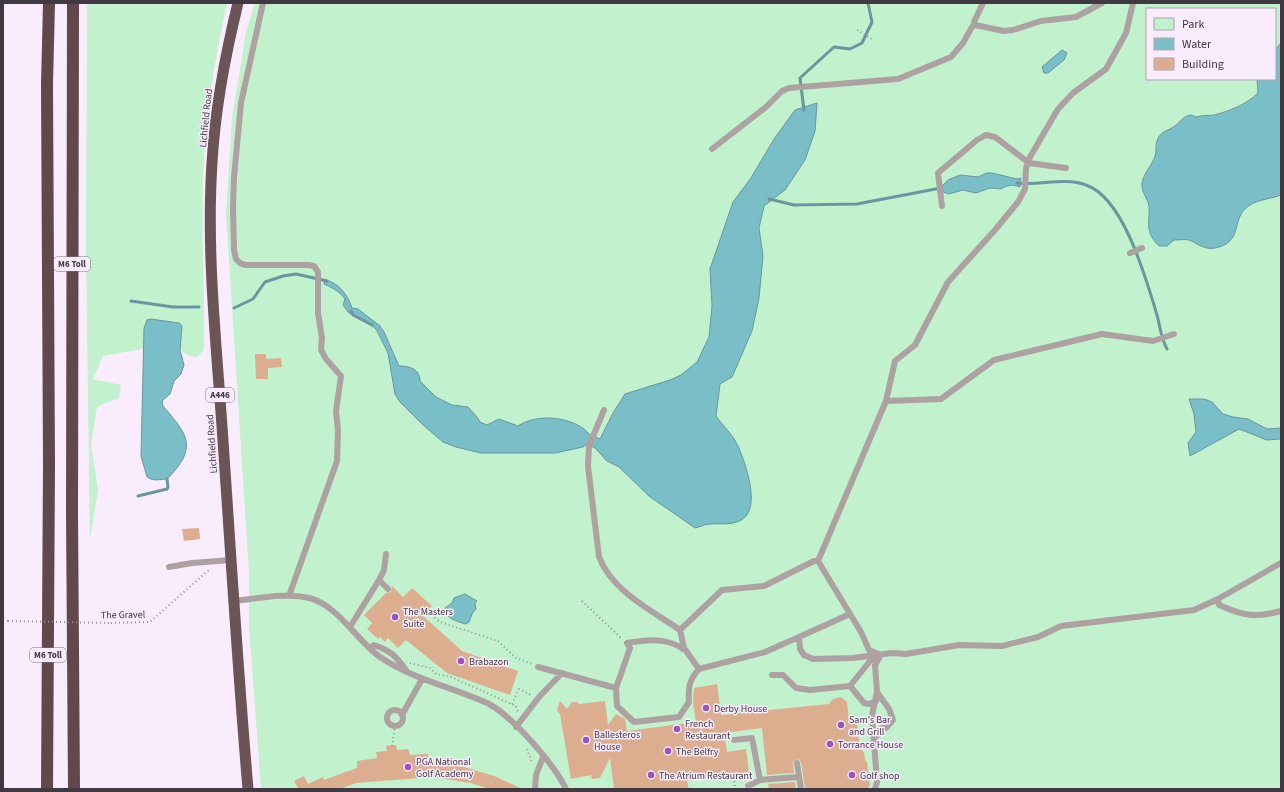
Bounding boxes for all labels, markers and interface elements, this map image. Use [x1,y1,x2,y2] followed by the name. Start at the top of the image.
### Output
[1146,8,1276,80] legend
[1182,16,1204,33] text: Park
[1182,36,1212,53] text: Water
[1182,56,1224,73] text: Building
[196,88,216,148] street label: Lichfield Road
[54,257,90,271] road number: M6 Toll
[206,388,234,402] road number: A446
[203,414,221,474] street label: Lichfield Road
[403,605,453,631] place label: The Masters Suite
[101,608,146,622] street label: The Gravel
[390,612,400,622] marker: The Masters Suite
[30,648,66,662] road number: M6 Toll
[469,655,509,669] place label: Brabazon
[456,656,466,666] marker: Brabazon
[714,702,767,716] place label: Derby House
[701,703,711,713] marker: Derby House
[849,713,891,739] place label: Sam's Bar and Grill
[685,717,731,743] place label: French Restaurant
[836,720,846,730] marker: Sam's Bar and Grill
[672,724,682,734] marker: French Restaurant
[594,728,640,754] place label: Ballesteros House
[581,735,591,745] marker: Ballesteros House
[838,738,903,752] place label: Torrance House
[825,739,835,749] marker: Torrance House
[676,745,719,759] place label: The Belfry
[663,746,673,756] marker: The Belfry
[416,755,474,781] place label: PGA National Golf Academy
[403,762,413,772] marker: PGA National Golf Academy
[659,769,753,783] place label: The Atrium Restaurant
[860,769,900,783] place label: Golf shop
[646,770,656,780] marker: The Atrium Restaurant
[847,770,857,780] marker: Golf shop

